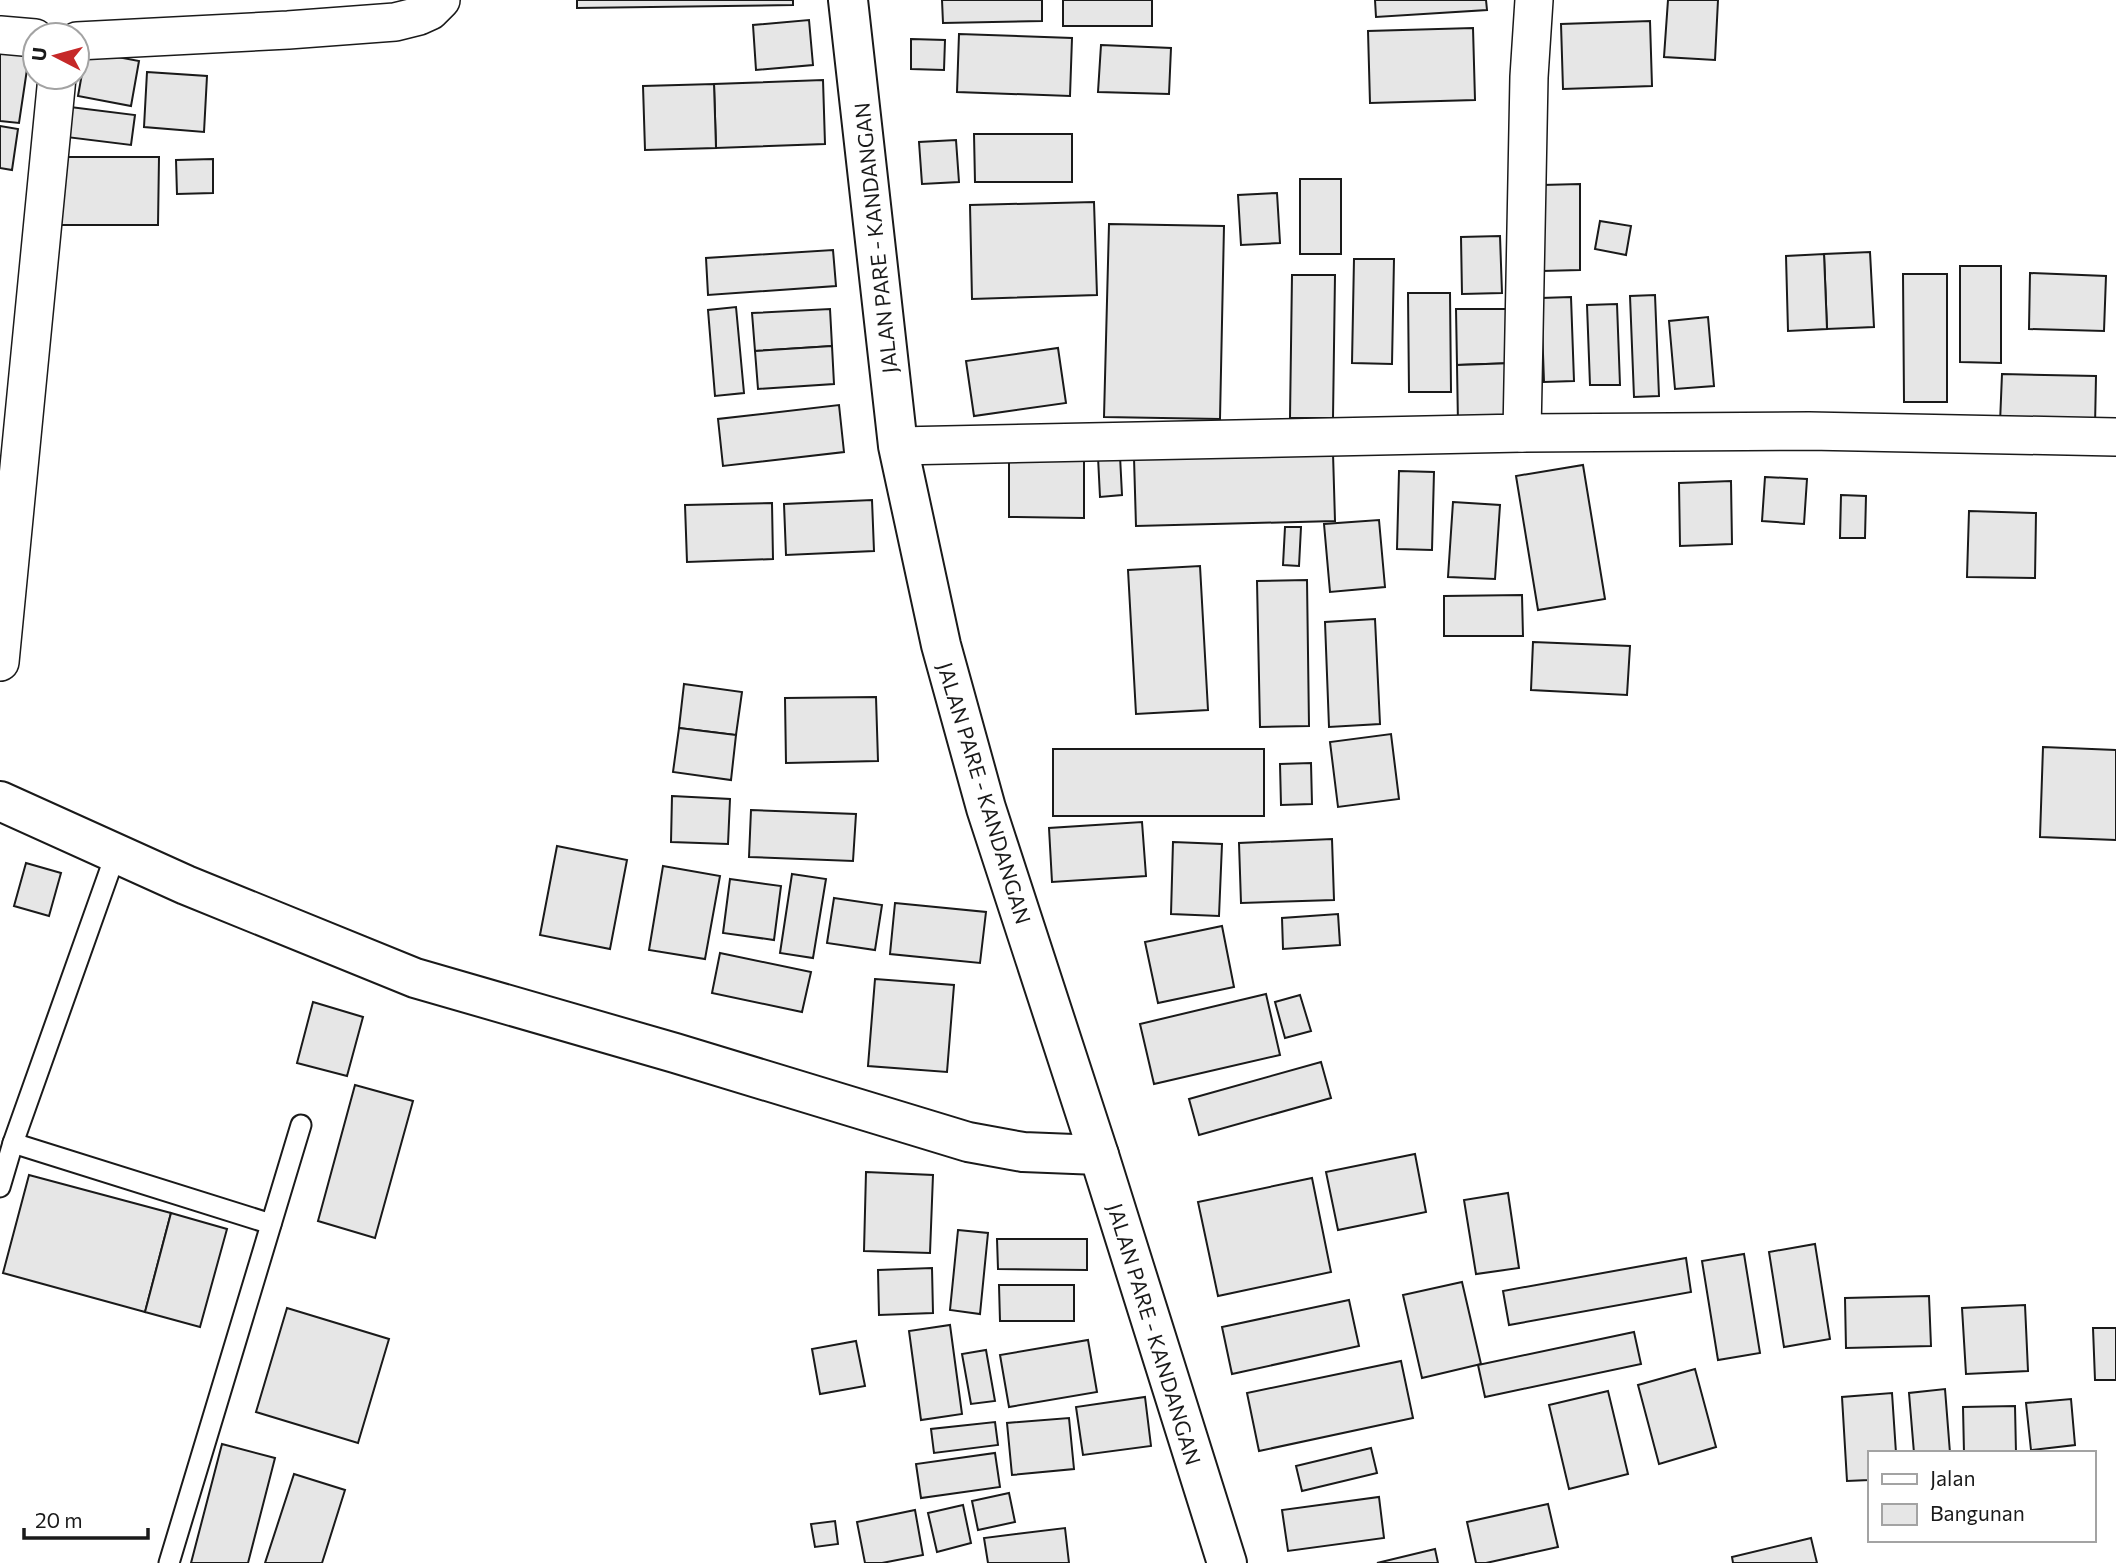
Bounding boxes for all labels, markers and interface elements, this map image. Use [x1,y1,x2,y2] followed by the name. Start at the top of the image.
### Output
[21,21,91,91] north arrow
[26,46,51,62] text: U
[848,101,902,375] street label: JALAN PARE - KANDANGAN
[933,659,1037,927] street label: JALAN PARE - KANDANGAN
[1103,1200,1207,1468] street label: JALAN PARE - KANDANGAN
[1868,1451,2095,1542] legend
[1930,1465,1975,1490] text: Jalan
[24,1496,149,1540] scale bar
[1930,1500,2025,1525] text: Bangunan
[35,1507,83,1532] text: 20 m

